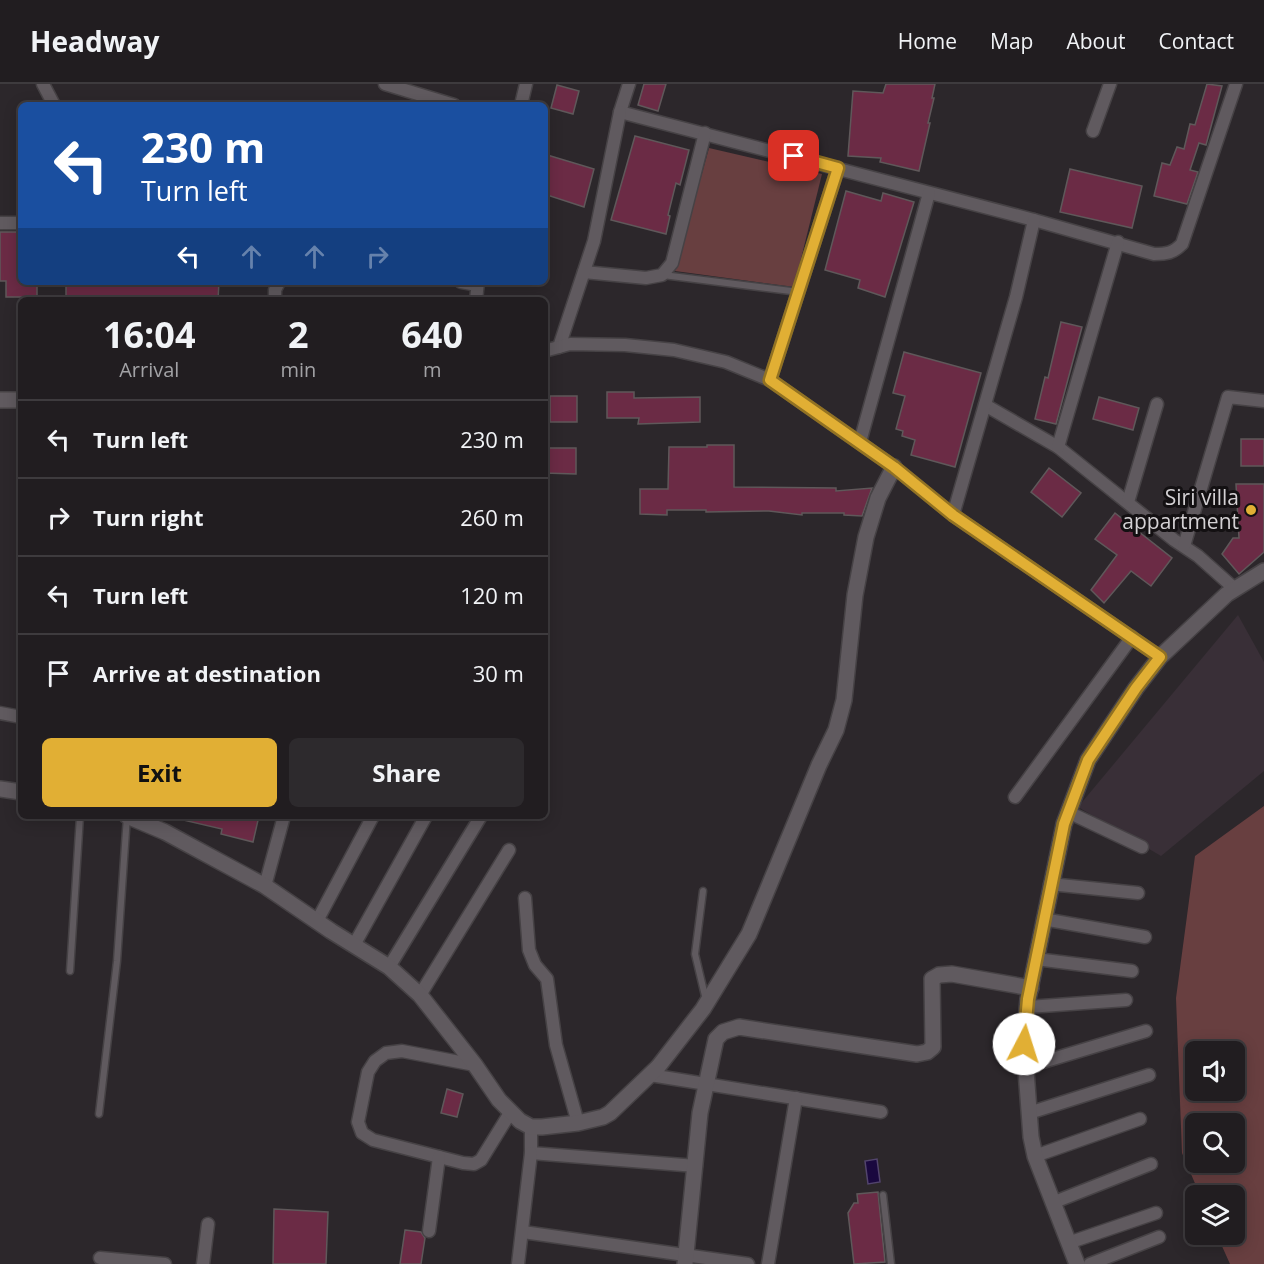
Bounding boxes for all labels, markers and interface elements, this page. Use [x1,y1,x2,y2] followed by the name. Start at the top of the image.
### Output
[30,22,159,60] text: Headway
[898,27,957,55] text: Home
[990,27,1033,55] text: Map
[1066,27,1126,55] text: About
[1159,27,1234,55] text: Contact
[141,118,265,175] text: 230 m
[42,126,120,204] icon: left
[768,130,819,181] pin
[777,139,810,172] icon: arrive
[141,172,248,209] text: Turn left
[172,240,205,273] icon: left
[235,240,268,273] icon: ahead
[298,240,331,273] icon: ahead
[361,240,394,273] icon: right
[103,310,196,359] text: 16:04
[288,310,309,359] text: 2
[401,310,463,359] text: 640
[119,356,179,383] text: Arrival
[280,356,316,383] text: min
[423,356,441,383] text: m
[42,423,75,456] icon: left
[93,424,188,454] text: Turn left
[460,424,524,454] text: 230 m
[1122,483,1239,535] place label: Siri villa appartment
[42,501,75,534] icon: right
[93,502,204,532] text: Turn right
[460,502,524,532] text: 260 m
[1244,503,1258,517] marker: Siri villa appartment
[42,579,75,612] icon: left
[93,580,188,610] text: Turn left
[460,580,524,610] text: 120 m
[42,657,75,690] icon: arrive
[93,658,321,688] text: Arrive at destination
[473,658,524,688] text: 30 m
[42,738,277,807] button: Exit
[289,738,524,807] button: Share
[992,1012,1056,1076] position arrow
[1185,1041,1245,1245] map controls
[1185,1041,1245,1101] button: sound
[1185,1113,1245,1173] button: search
[1185,1185,1245,1245] button: layers

